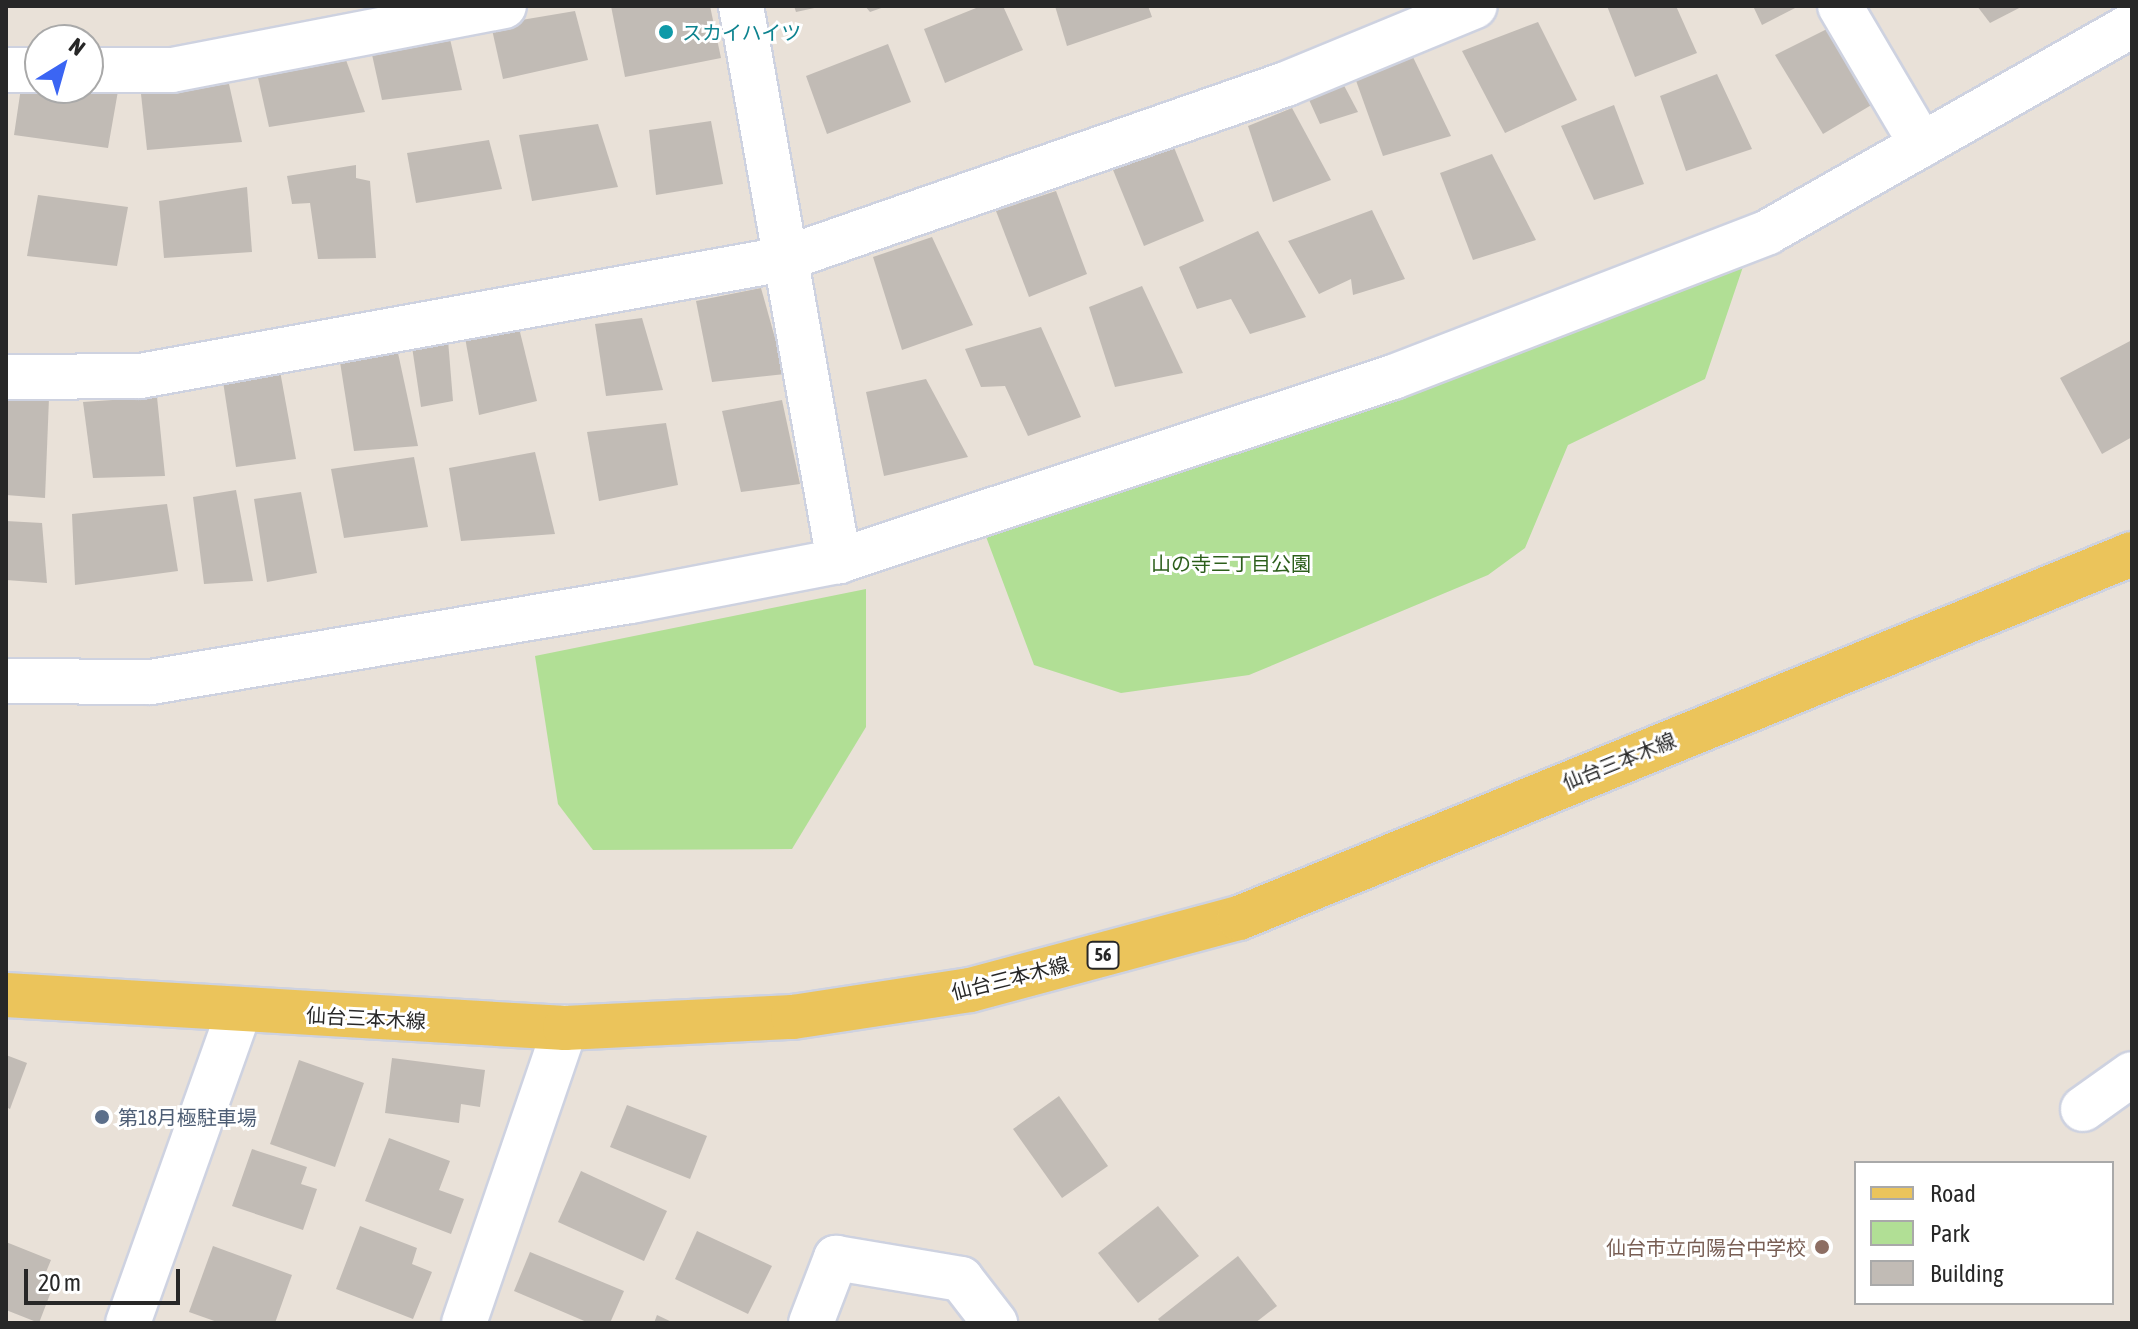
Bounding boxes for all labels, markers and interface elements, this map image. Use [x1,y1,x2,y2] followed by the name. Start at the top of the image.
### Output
[682,20,802,44] place label: スカイハイツ
[657,23,675,41] marker: スカイハイツ
[24,24,104,104] north arrow
[64,32,90,61] text: N
[1151,551,1311,575] park label: 山の寺三丁目公園
[1559,727,1679,795] street label: 仙台三本木線
[1085,941,1121,969] road number: 56
[949,952,1071,1004] street label: 仙台三本木線
[305,1003,427,1033] street label: 仙台三本木線
[118,1105,257,1129] place label: 第18月極駐車場
[93,1108,111,1126] marker: 第18月極駐車場
[1854,1161,2114,1305] legend
[1930,1180,1976,1207] text: Road
[1930,1220,1970,1247] text: Park
[1606,1235,1806,1259] place label: 仙台市立向陽台中学校
[1813,1238,1831,1256] marker: 仙台市立向陽台中学校
[28,1253,184,1303] scale bar
[1930,1260,2003,1287] text: Building
[38,1269,81,1296] text: 20 m

